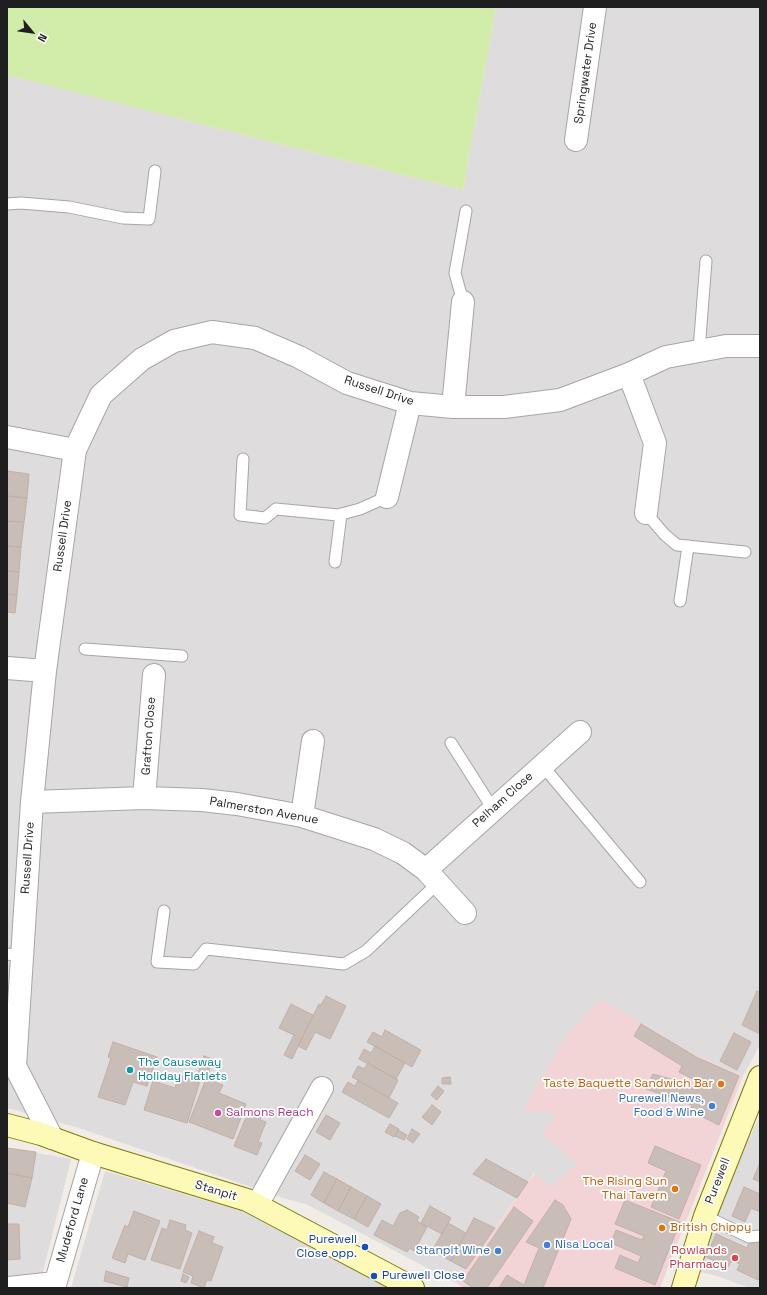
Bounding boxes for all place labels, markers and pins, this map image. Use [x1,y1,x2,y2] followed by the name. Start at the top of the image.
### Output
[138,1056,227,1084] place label: The Causeway Holiday Flatlets
[125,1065,135,1075] marker: The Causeway Holiday Flatlets
[543,1077,713,1091] place label: Taste Baquette Sandwich Bar
[716,1079,726,1089] marker: Taste Baquette Sandwich Bar
[619,1092,704,1120] place label: Purewell News, Food & Wine
[707,1101,717,1111] marker: Purewell News, Food & Wine
[226,1106,314,1120] place label: Salmons Reach
[213,1108,223,1118] marker: Salmons Reach
[582,1175,667,1203] place label: The Rising Sun Thai Tavern
[670,1184,680,1194] marker: The Rising Sun Thai Tavern
[670,1221,751,1235] place label: British Chippy
[657,1223,667,1233] marker: British Chippy
[297,1233,357,1261] place label: Purewell Close opp.
[555,1238,613,1252] place label: Nisa Local
[542,1240,552,1250] marker: Nisa Local
[360,1242,370,1252] marker: Purewell Close opp.
[416,1244,490,1258] place label: Stanpit Wine
[669,1244,727,1272] place label: Rowlands Pharmacy
[493,1246,503,1256] marker: Stanpit Wine
[730,1253,740,1263] marker: Rowlands Pharmacy
[382,1269,465,1283] place label: Purewell Close
[369,1271,379,1281] marker: Purewell Close

